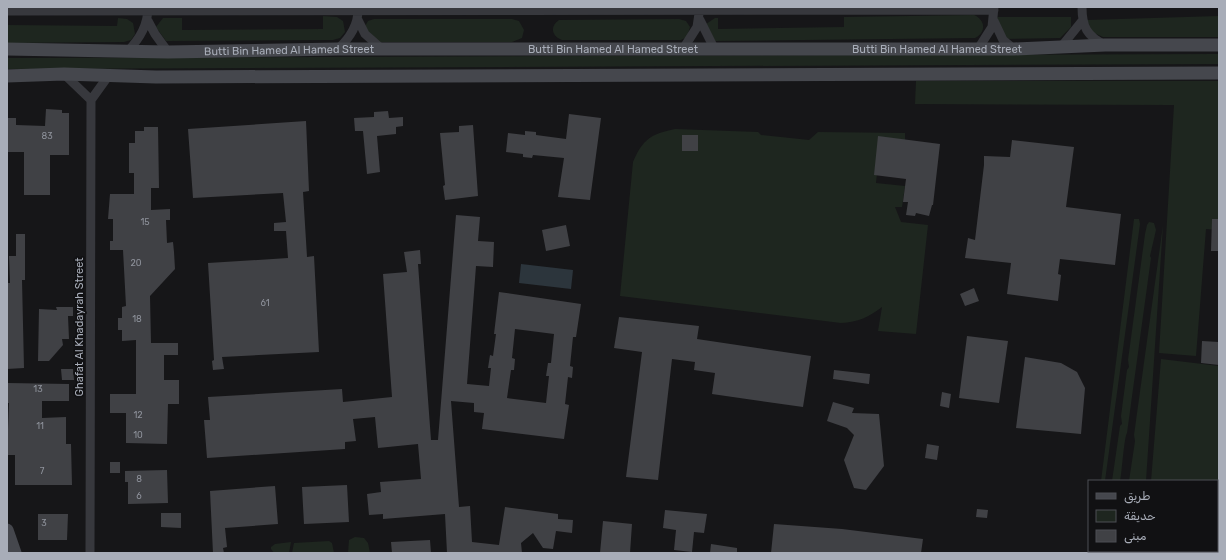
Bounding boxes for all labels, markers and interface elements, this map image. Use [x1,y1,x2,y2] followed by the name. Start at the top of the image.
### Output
[204,42,375,58] street label: Butti Bin Hamed Al Hamed Street
[852,42,1023,56] street label: Butti Bin Hamed Al Hamed Street
[528,43,699,56] street label: Butti Bin Hamed Al Hamed Street
[41,131,53,141] house number: 83
[140,217,150,227] house number: 15
[73,257,86,397] street label: Ghafat Al Khadayrah Street
[131,258,142,268] house number: 20
[260,298,270,308] house number: 61
[132,314,142,324] house number: 18
[33,384,43,394] house number: 13
[133,410,143,420] house number: 12
[36,421,44,431] house number: 11
[133,430,143,440] house number: 10
[40,466,45,476] house number: 7
[136,474,142,484] house number: 8
[1088,480,1218,552] legend
[1124,489,1150,504] text: طريق
[136,491,142,501] house number: 6
[1124,509,1156,523] text: حديقة
[41,518,47,528] house number: 3
[1124,529,1147,544] text: مبنى

